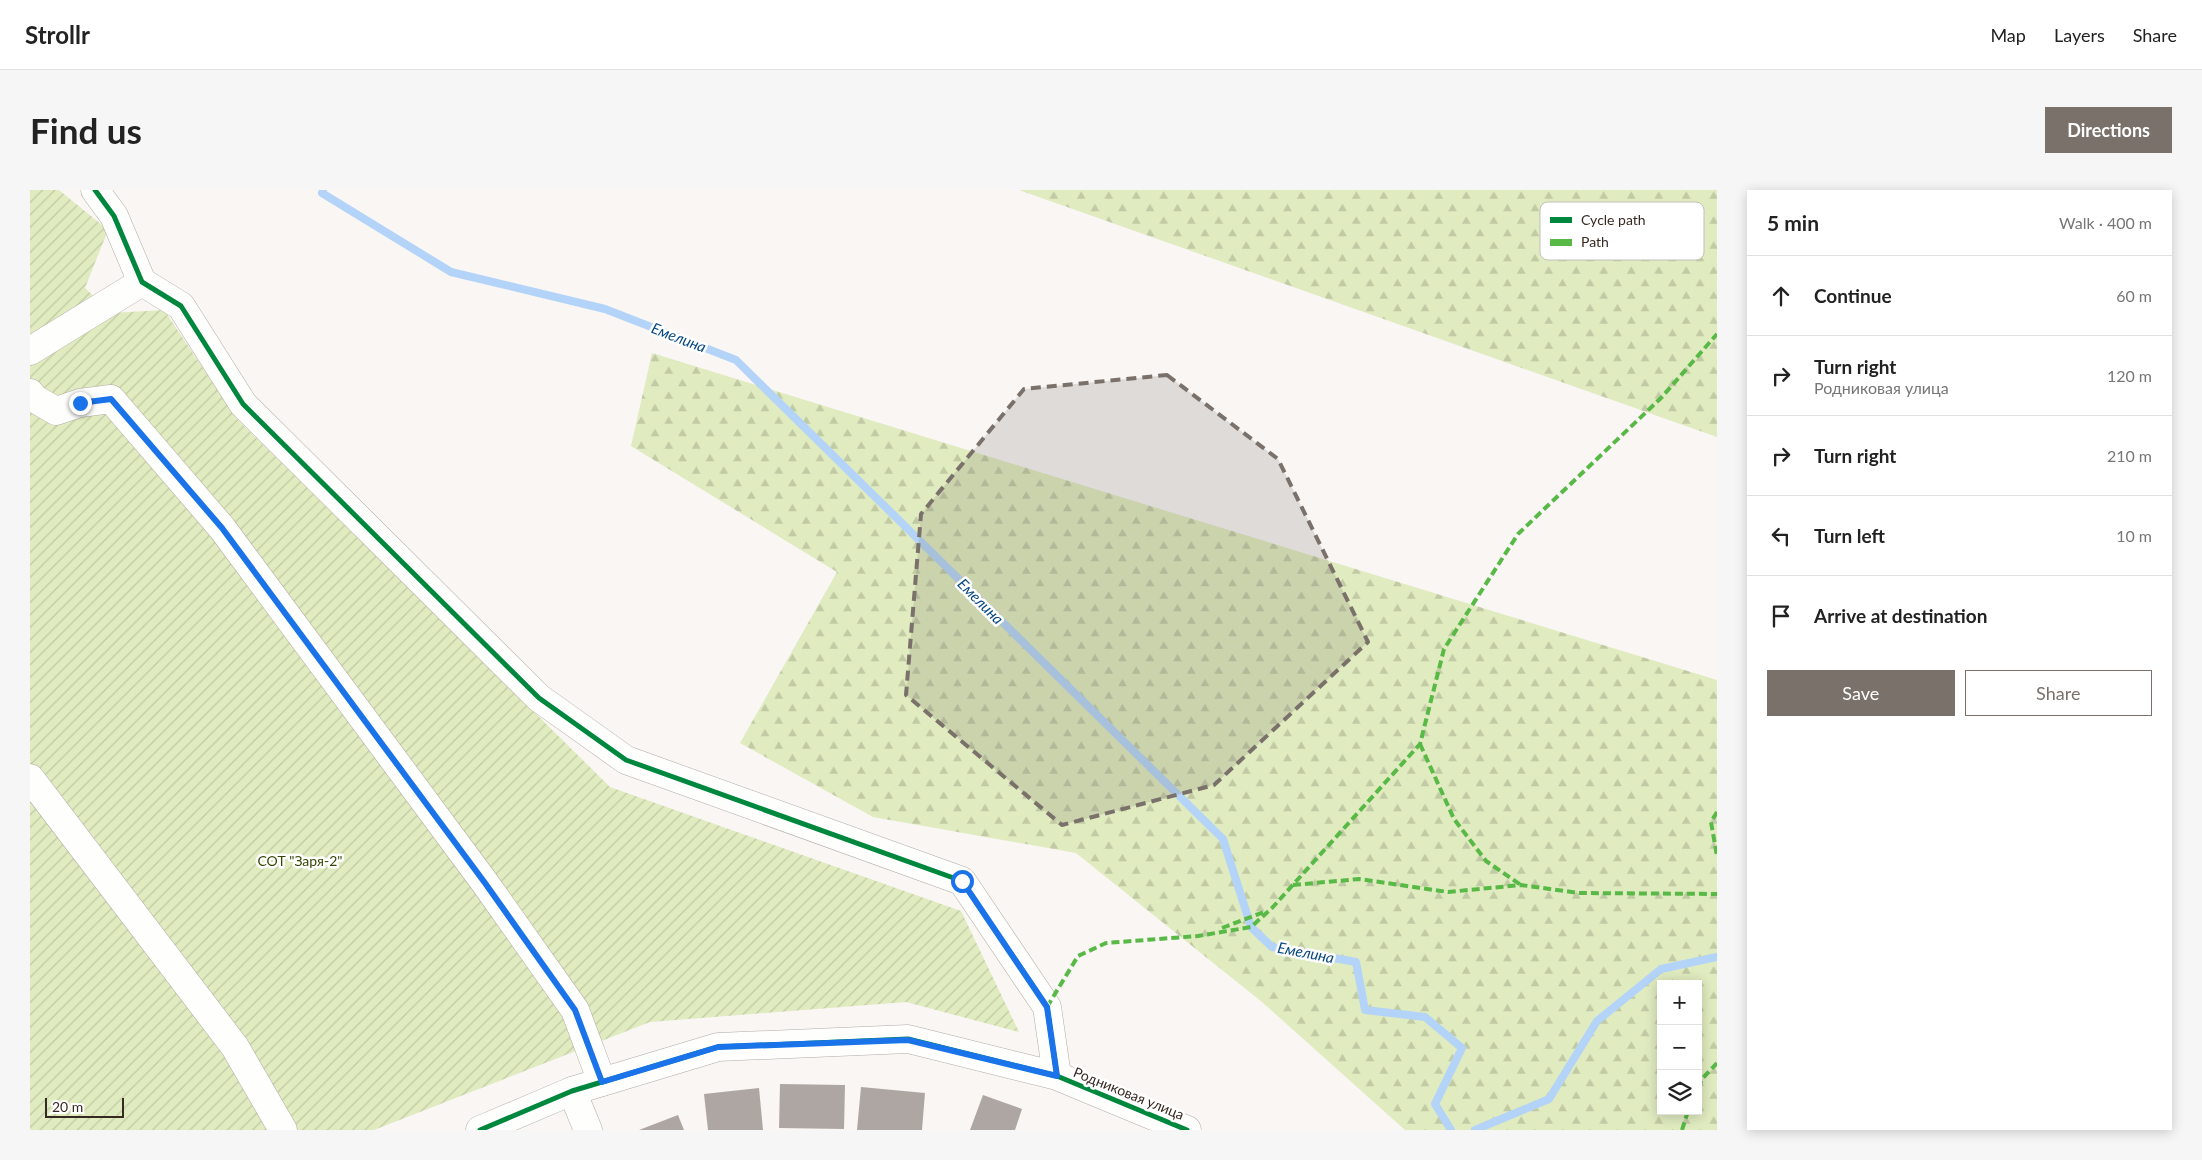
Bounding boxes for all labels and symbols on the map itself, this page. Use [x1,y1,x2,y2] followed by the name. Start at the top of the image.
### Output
[1540,202,1704,260] legend
[1581,211,1646,228] text: Cycle path
[1581,233,1609,250] text: Path
[649,318,709,356] water label: Емелина
[69,392,92,415] route end
[954,574,1008,628] water label: Емелина
[257,852,343,869] park label: СОТ "Заря-2"
[951,870,974,893] route start
[1276,938,1336,966] water label: Емелина
[1071,1063,1187,1123] street label: Родниковая улица
[45,1095,124,1118] scale bar

